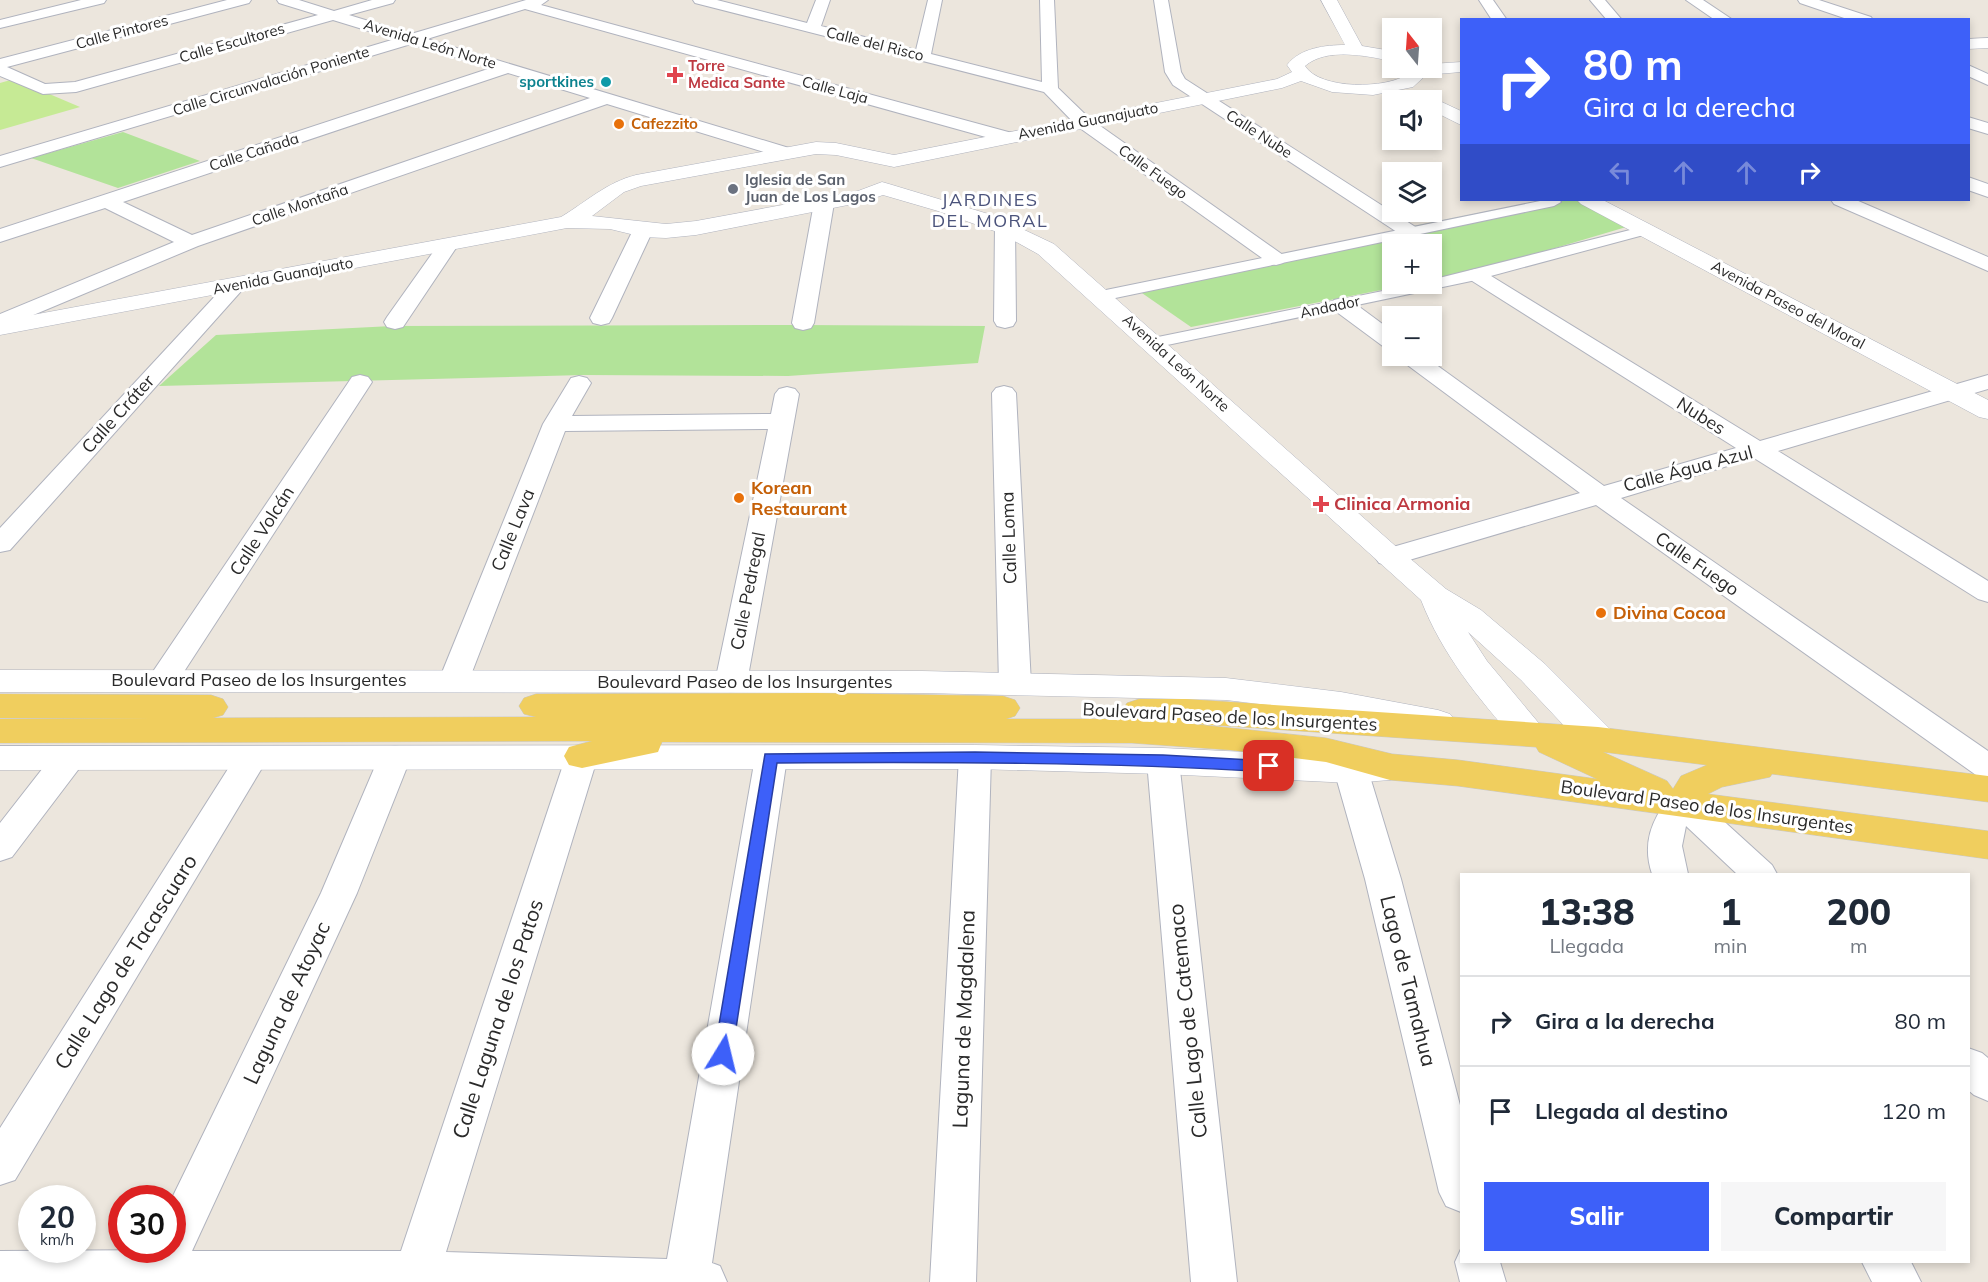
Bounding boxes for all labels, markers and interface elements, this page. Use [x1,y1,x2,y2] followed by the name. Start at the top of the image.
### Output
[74,10,170,53] street label: Calle Pintores
[362,14,499,73] street label: Avenida León Norte
[177,18,287,67] street label: Calle Escultores
[1382,18,1442,78] north arrow
[1382,18,1442,366] map controls
[824,22,926,65] street label: Calle del Risco
[1583,38,1683,91] text: 80 m
[170,42,371,120] street label: Calle Circunvalación Poniente
[1484,42,1562,120] icon: right
[688,56,785,92] place label: Torre Medica Sante
[666,66,684,84] marker: Torre Medica Sante
[519,72,594,91] place label: sportkines
[800,72,870,107] street label: Calle Laja
[599,75,613,89] marker: sportkines
[1382,90,1442,150] button: sound
[1583,90,1796,124] text: Gira a la derecha
[1016,98,1160,143] street label: Avenida Guanajuato
[1223,105,1296,162] street label: Calle Nube
[631,114,698,133] place label: Cafezzito
[612,117,626,131] marker: Cafezzito
[207,128,301,175] street label: Calle Cañada
[1115,140,1192,203] street label: Calle Fuego
[1604,156,1637,189] icon: left
[1667,156,1700,189] icon: ahead
[1730,156,1763,189] icon: ahead
[1793,156,1826,189] icon: right
[1382,162,1442,222] button: layers
[745,170,876,206] place label: Iglesia de San Juan de Los Lagos
[249,179,350,230] street label: Calle Montaña
[726,182,740,196] marker: Iglesia de San Juan de Los Lagos
[932,188,1048,232] district label: JARDINES DEL MORAL
[1382,234,1442,294] button: +
[211,253,355,298] street label: Avenida Guanajuato
[1708,256,1868,353] street label: Avenida Paseo del Moral
[1298,291,1362,322] street label: Andador
[1382,306,1442,366] button: −
[1119,310,1234,416] street label: Avenida León Norte
[76,369,159,458] street label: Calle Cráter
[1673,392,1730,440] street label: Nubes
[1621,440,1755,497] street label: Calle Água Azul
[751,476,847,520] place label: Korean Restaurant
[224,482,299,580] street label: Calle Volcán
[486,485,539,574] street label: Calle Lava
[732,491,746,505] marker: Korean Restaurant
[995,491,1022,585] street label: Calle Loma
[1334,492,1471,515] place label: Clinica Armonia
[1312,495,1330,513] marker: Clinica Armonia
[1651,526,1744,601] street label: Calle Fuego
[725,530,770,652] street label: Calle Pedregal
[1613,601,1726,624] place label: Divina Cocoa
[1594,606,1608,620] marker: Divina Cocoa
[111,668,407,691] street label: Boulevard Paseo de los Insurgentes
[597,670,893,693] street label: Boulevard Paseo de los Insurgentes
[1082,697,1378,736] street label: Boulevard Paseo de los Insurgentes
[1243,740,1294,791] pin
[1252,749,1285,782] icon: arrive
[1559,775,1855,838] street label: Boulevard Paseo de los Insurgentes
[48,849,202,1074] street label: Calle Lago de Tacascuaro
[1539,889,1635,934] text: 13:38
[1720,889,1741,934] text: 1
[1826,889,1891,934] text: 200
[1375,892,1443,1069] street label: Lago de Tamahua
[446,896,548,1142] street label: Calle Laguna de los Patos
[1162,903,1212,1140] street label: Calle Lago de Catemaco
[946,909,980,1129] street label: Laguna de Magdalena
[237,917,335,1088] street label: Laguna de Atoyac
[1549,933,1624,958] text: Llegada
[1713,933,1748,958] text: min
[1850,933,1868,958] text: m
[1484,1005,1517,1038] icon: right
[1535,1007,1715,1035] text: Gira a la derecha
[1895,1007,1946,1035] text: 80 m
[691,1022,755,1086] position arrow
[1484,1095,1517,1128] icon: arrive
[1535,1097,1728,1125] text: Llegada al destino
[1881,1097,1946,1125] text: 120 m
[1484,1182,1709,1251] button: Salir
[1721,1182,1946,1251] button: Compartir
[108,1185,186,1263] speed limit sign: 30
[39,1198,75,1236] text: 20
[40,1230,74,1249] text: km/h

